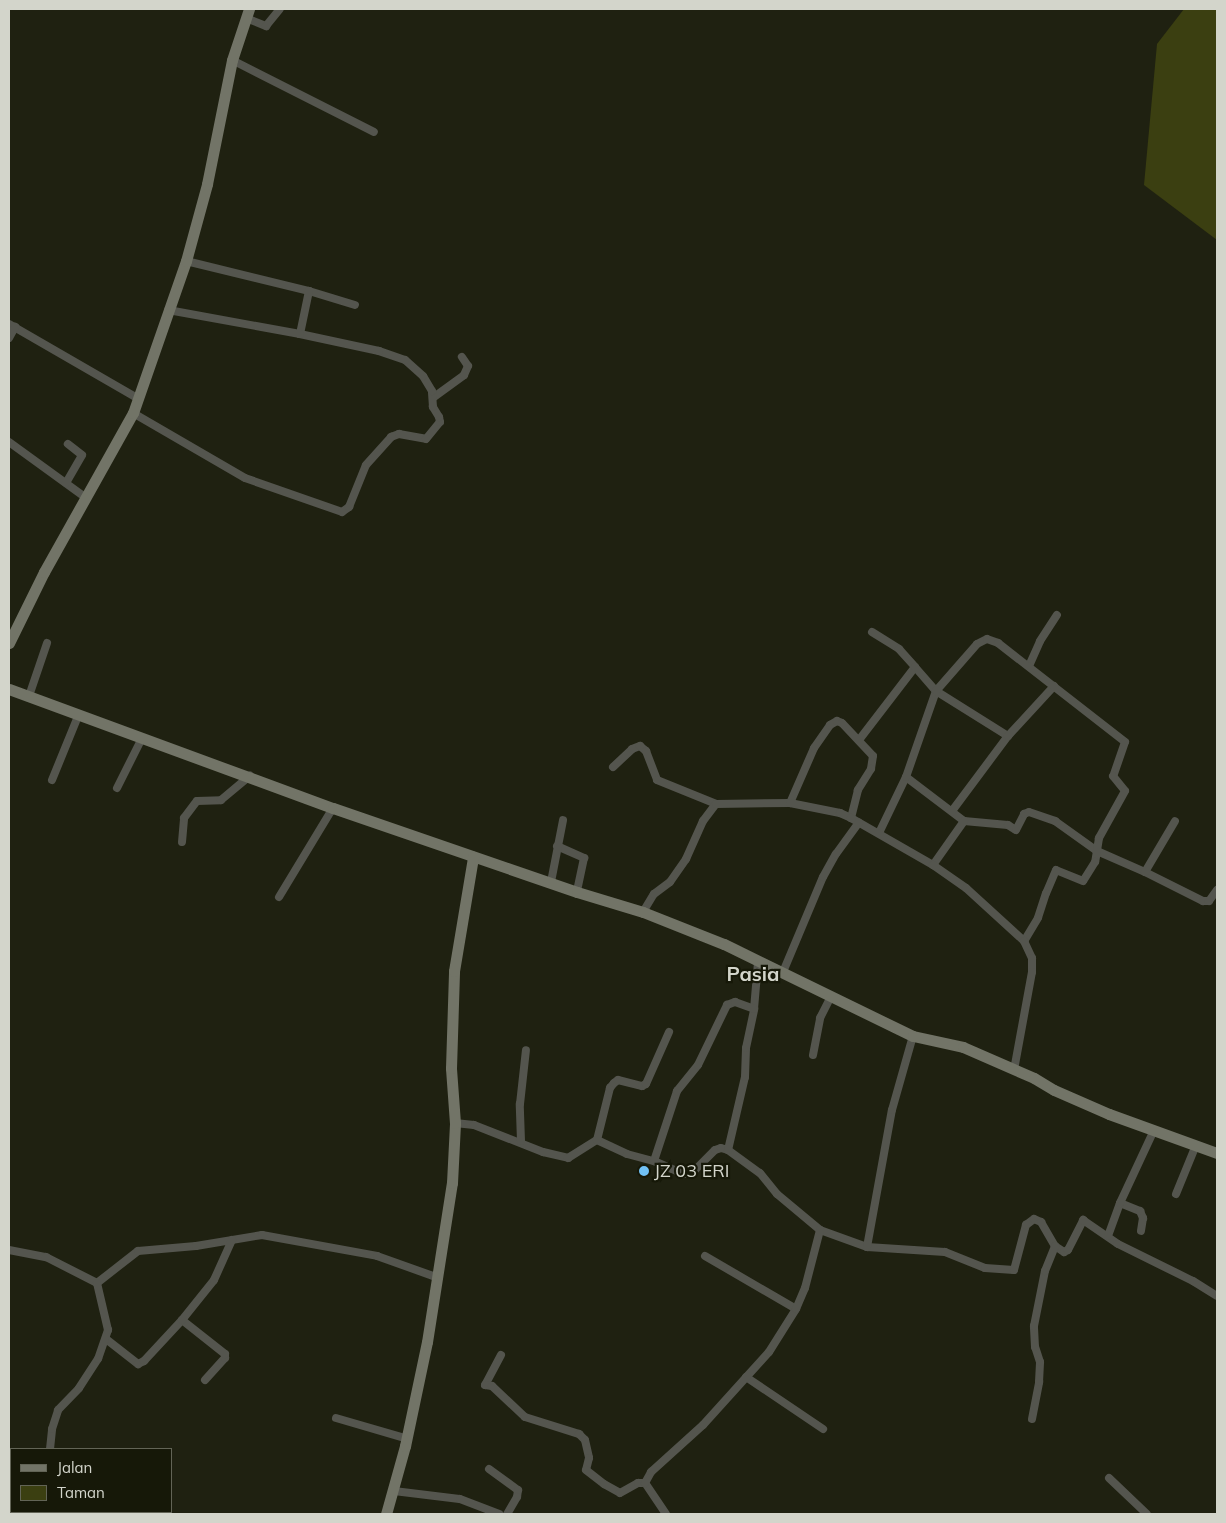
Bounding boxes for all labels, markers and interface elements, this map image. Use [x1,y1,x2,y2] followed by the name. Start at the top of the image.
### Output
[727,961,779,985] district label: Pasia
[654,1160,729,1182] place label: JZ 03 ERI
[638,1165,650,1177] marker: JZ 03 ERI
[10,1448,172,1513] legend
[57,1458,92,1477] text: Jalan
[57,1483,105,1502] text: Taman

